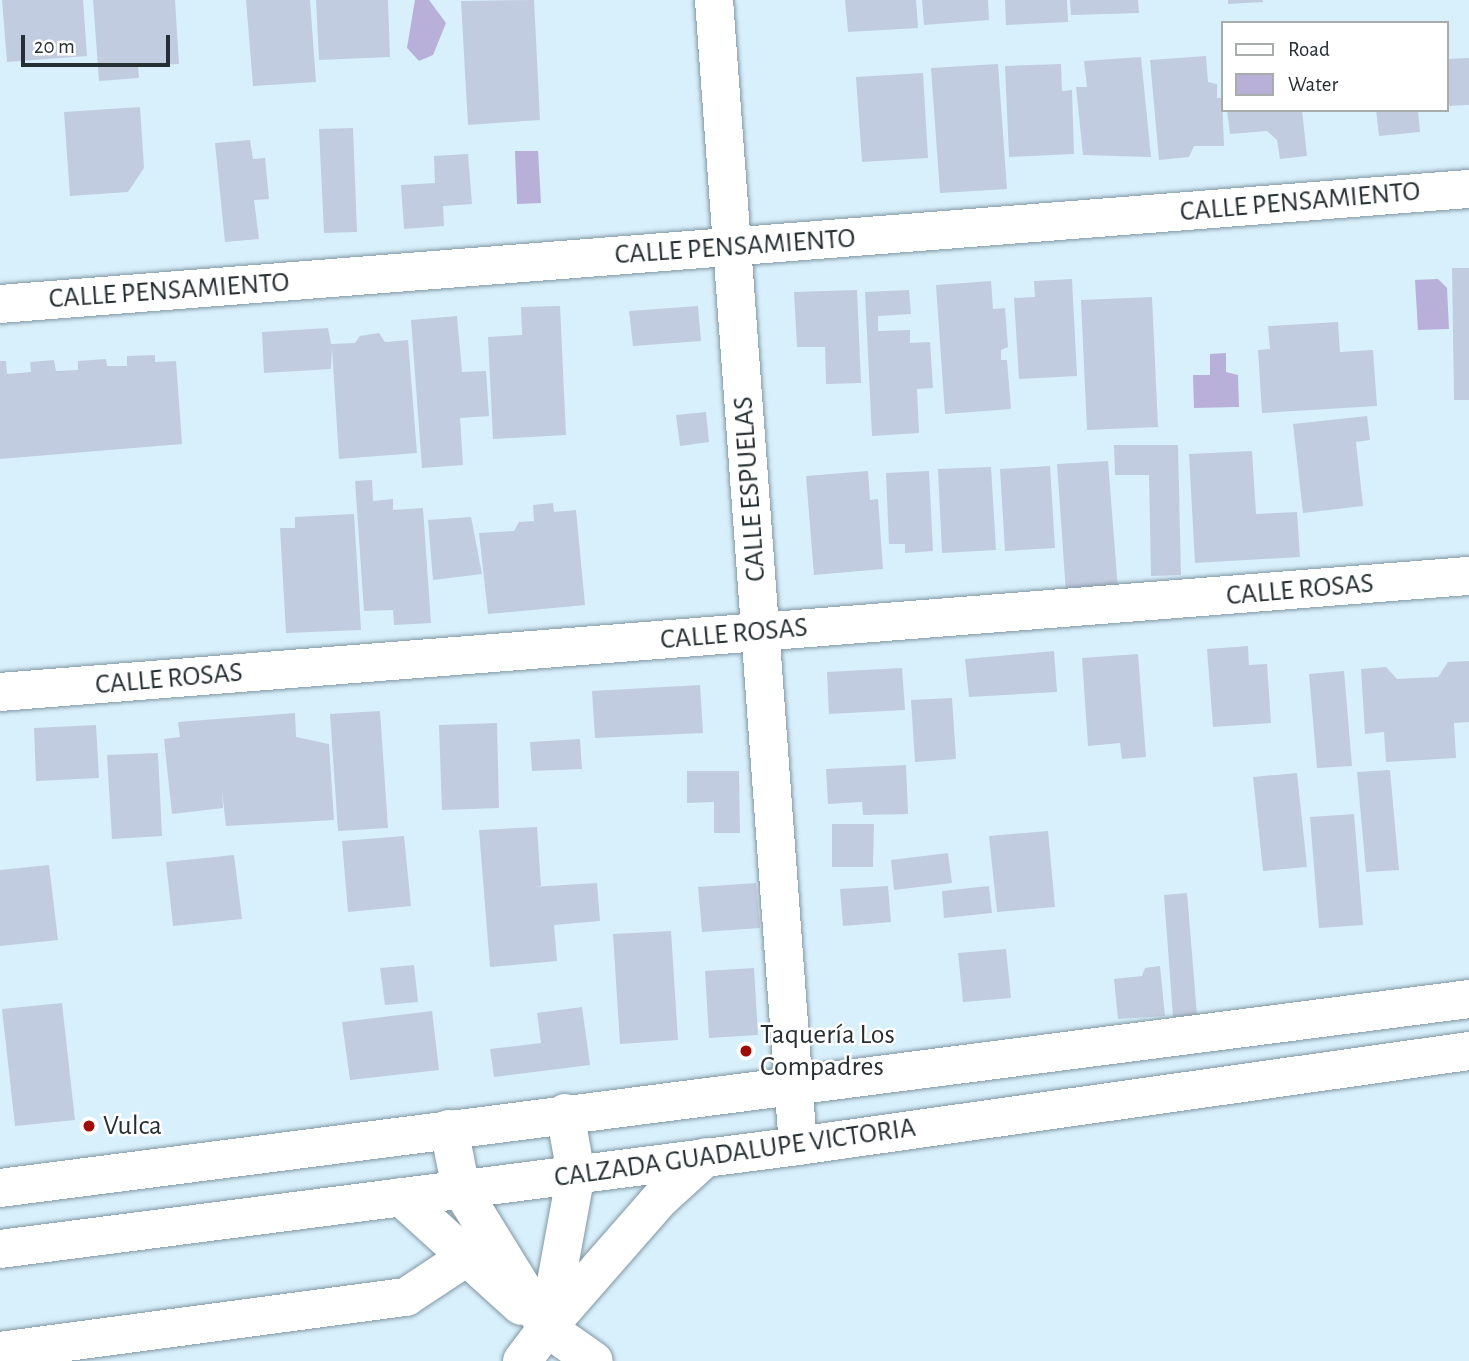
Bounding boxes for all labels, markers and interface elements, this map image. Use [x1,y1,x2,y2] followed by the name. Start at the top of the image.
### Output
[24,21,173,65] scale bar
[1220,21,1448,112] legend
[34,36,75,57] text: 20 m
[1288,39,1330,60] text: Road
[1288,74,1338,95] text: Water
[1179,175,1421,229] street label: CALLE PENSAMIENTO
[614,222,856,272] street label: CALLE PENSAMIENTO
[48,266,290,316] street label: CALLE PENSAMIENTO
[727,395,773,583] street label: CALLE ESPUELAS
[1225,567,1375,613] street label: CALLE ROSAS
[659,611,809,657] street label: CALLE ROSAS
[94,656,244,702] street label: CALLE ROSAS
[760,1018,895,1084] place label: Taquería Los Compadres
[738,1043,754,1059] marker: Taquería Los Compadres
[103,1109,162,1143] place label: Vulca
[552,1111,918,1195] street label: CALZADA GUADALUPE VICTORIA
[81,1118,97,1134] marker: Vulca

